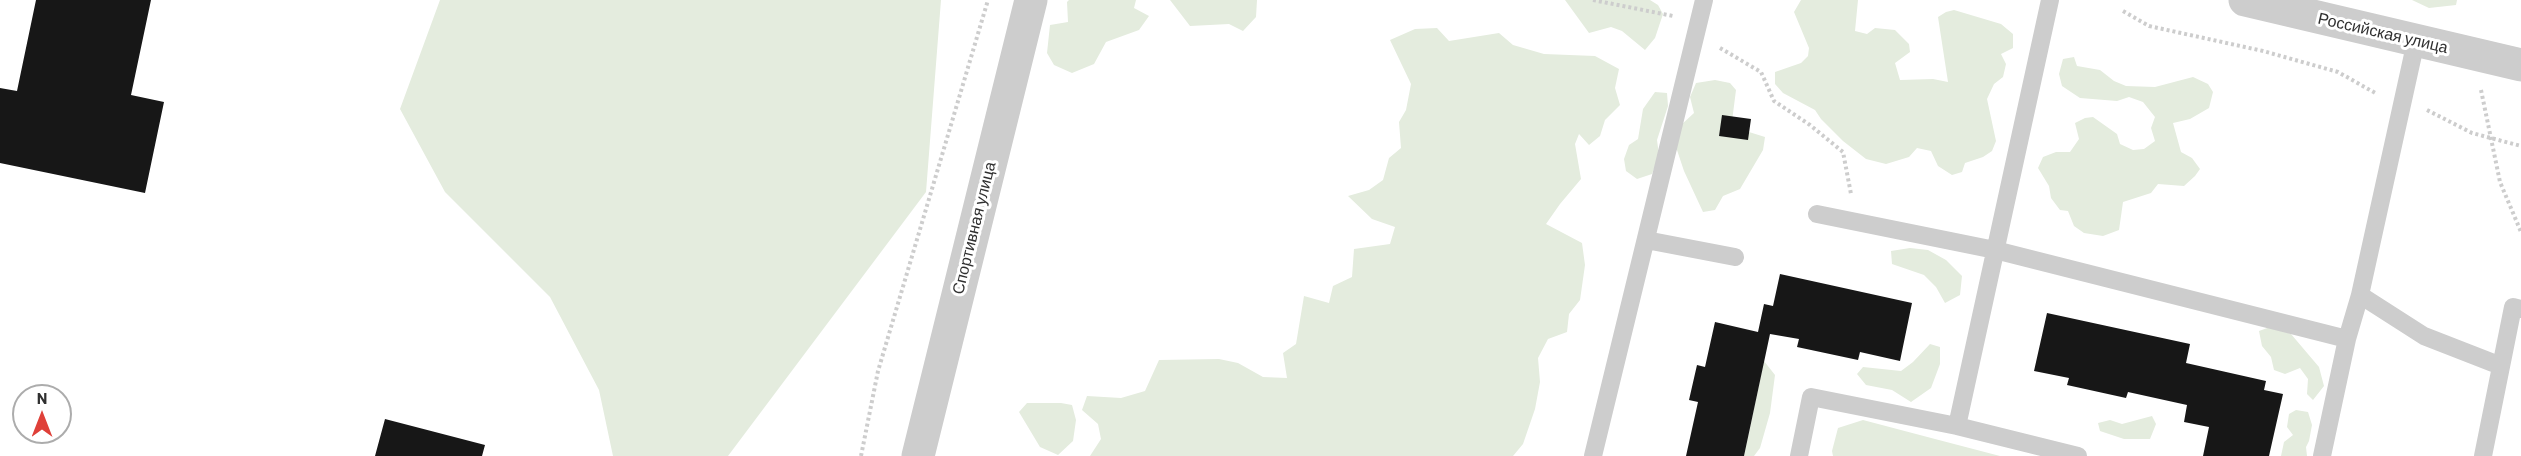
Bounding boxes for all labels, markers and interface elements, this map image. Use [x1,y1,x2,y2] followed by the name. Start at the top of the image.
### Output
[2316,9,2450,57] street label: Российская улица
[948,160,1000,296] street label: Спортивная улица
[12,384,72,444] north arrow
[37,388,47,407] text: N

